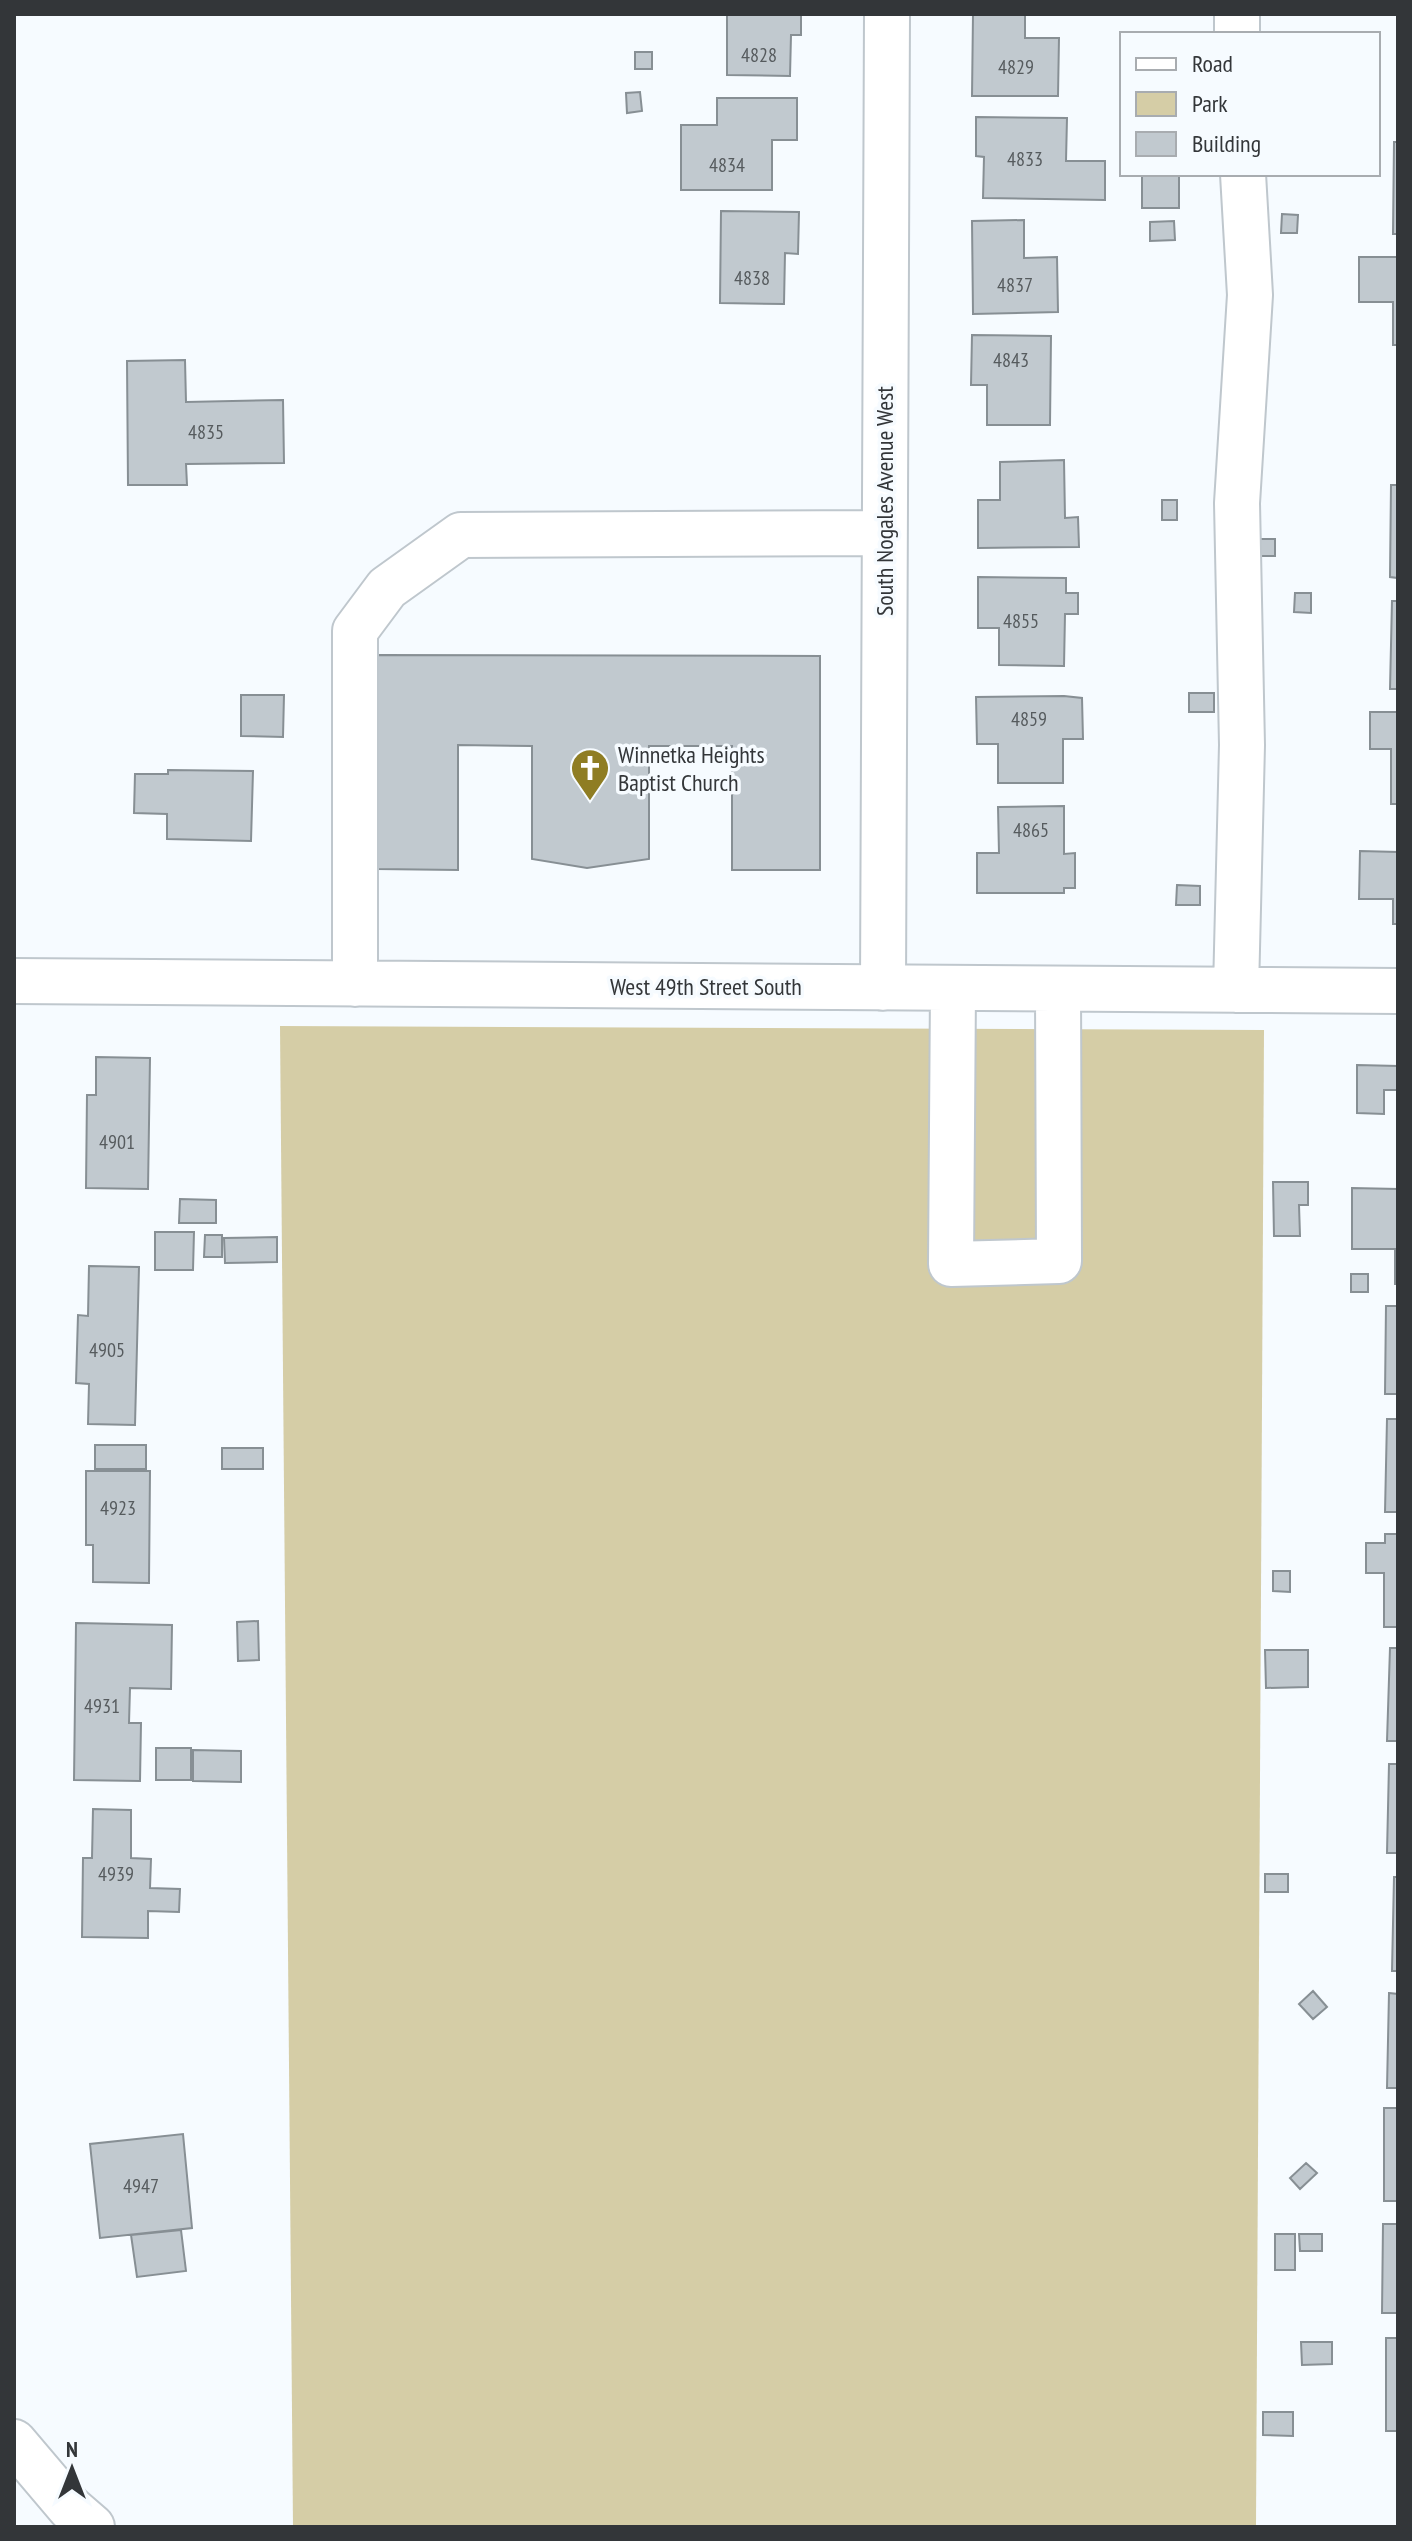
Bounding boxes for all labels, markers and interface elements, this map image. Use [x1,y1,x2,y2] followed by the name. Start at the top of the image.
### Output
[1120,32,1380,176] legend
[741,42,777,68] house number: 4828
[1192,48,1233,79] text: Road
[998,54,1034,80] house number: 4829
[1192,88,1228,119] text: Park
[1192,128,1261,159] text: Building
[1007,146,1043,172] house number: 4833
[709,152,745,178] house number: 4834
[734,265,770,291] house number: 4838
[997,272,1033,298] house number: 4837
[993,347,1029,373] house number: 4843
[869,386,900,616] street label: South Nogales Avenue West
[188,419,224,445] house number: 4835
[1003,608,1039,634] house number: 4855
[1011,706,1047,732] house number: 4859
[618,739,765,798] place label: Winnetka Heights Baptist Church
[569,747,611,802] church icon: Winnetka Heights Baptist Church
[1013,817,1049,843] house number: 4865
[610,971,802,1002] street label: West 49th Street South
[99,1129,135,1155] house number: 4901
[89,1337,125,1363] house number: 4905
[100,1495,136,1521] house number: 4923
[84,1693,120,1719] house number: 4931
[98,1861,134,1887] house number: 4939
[123,2173,159,2199] house number: 4947
[32,2429,112,2509] north arrow
[66,2435,78,2463] text: N

